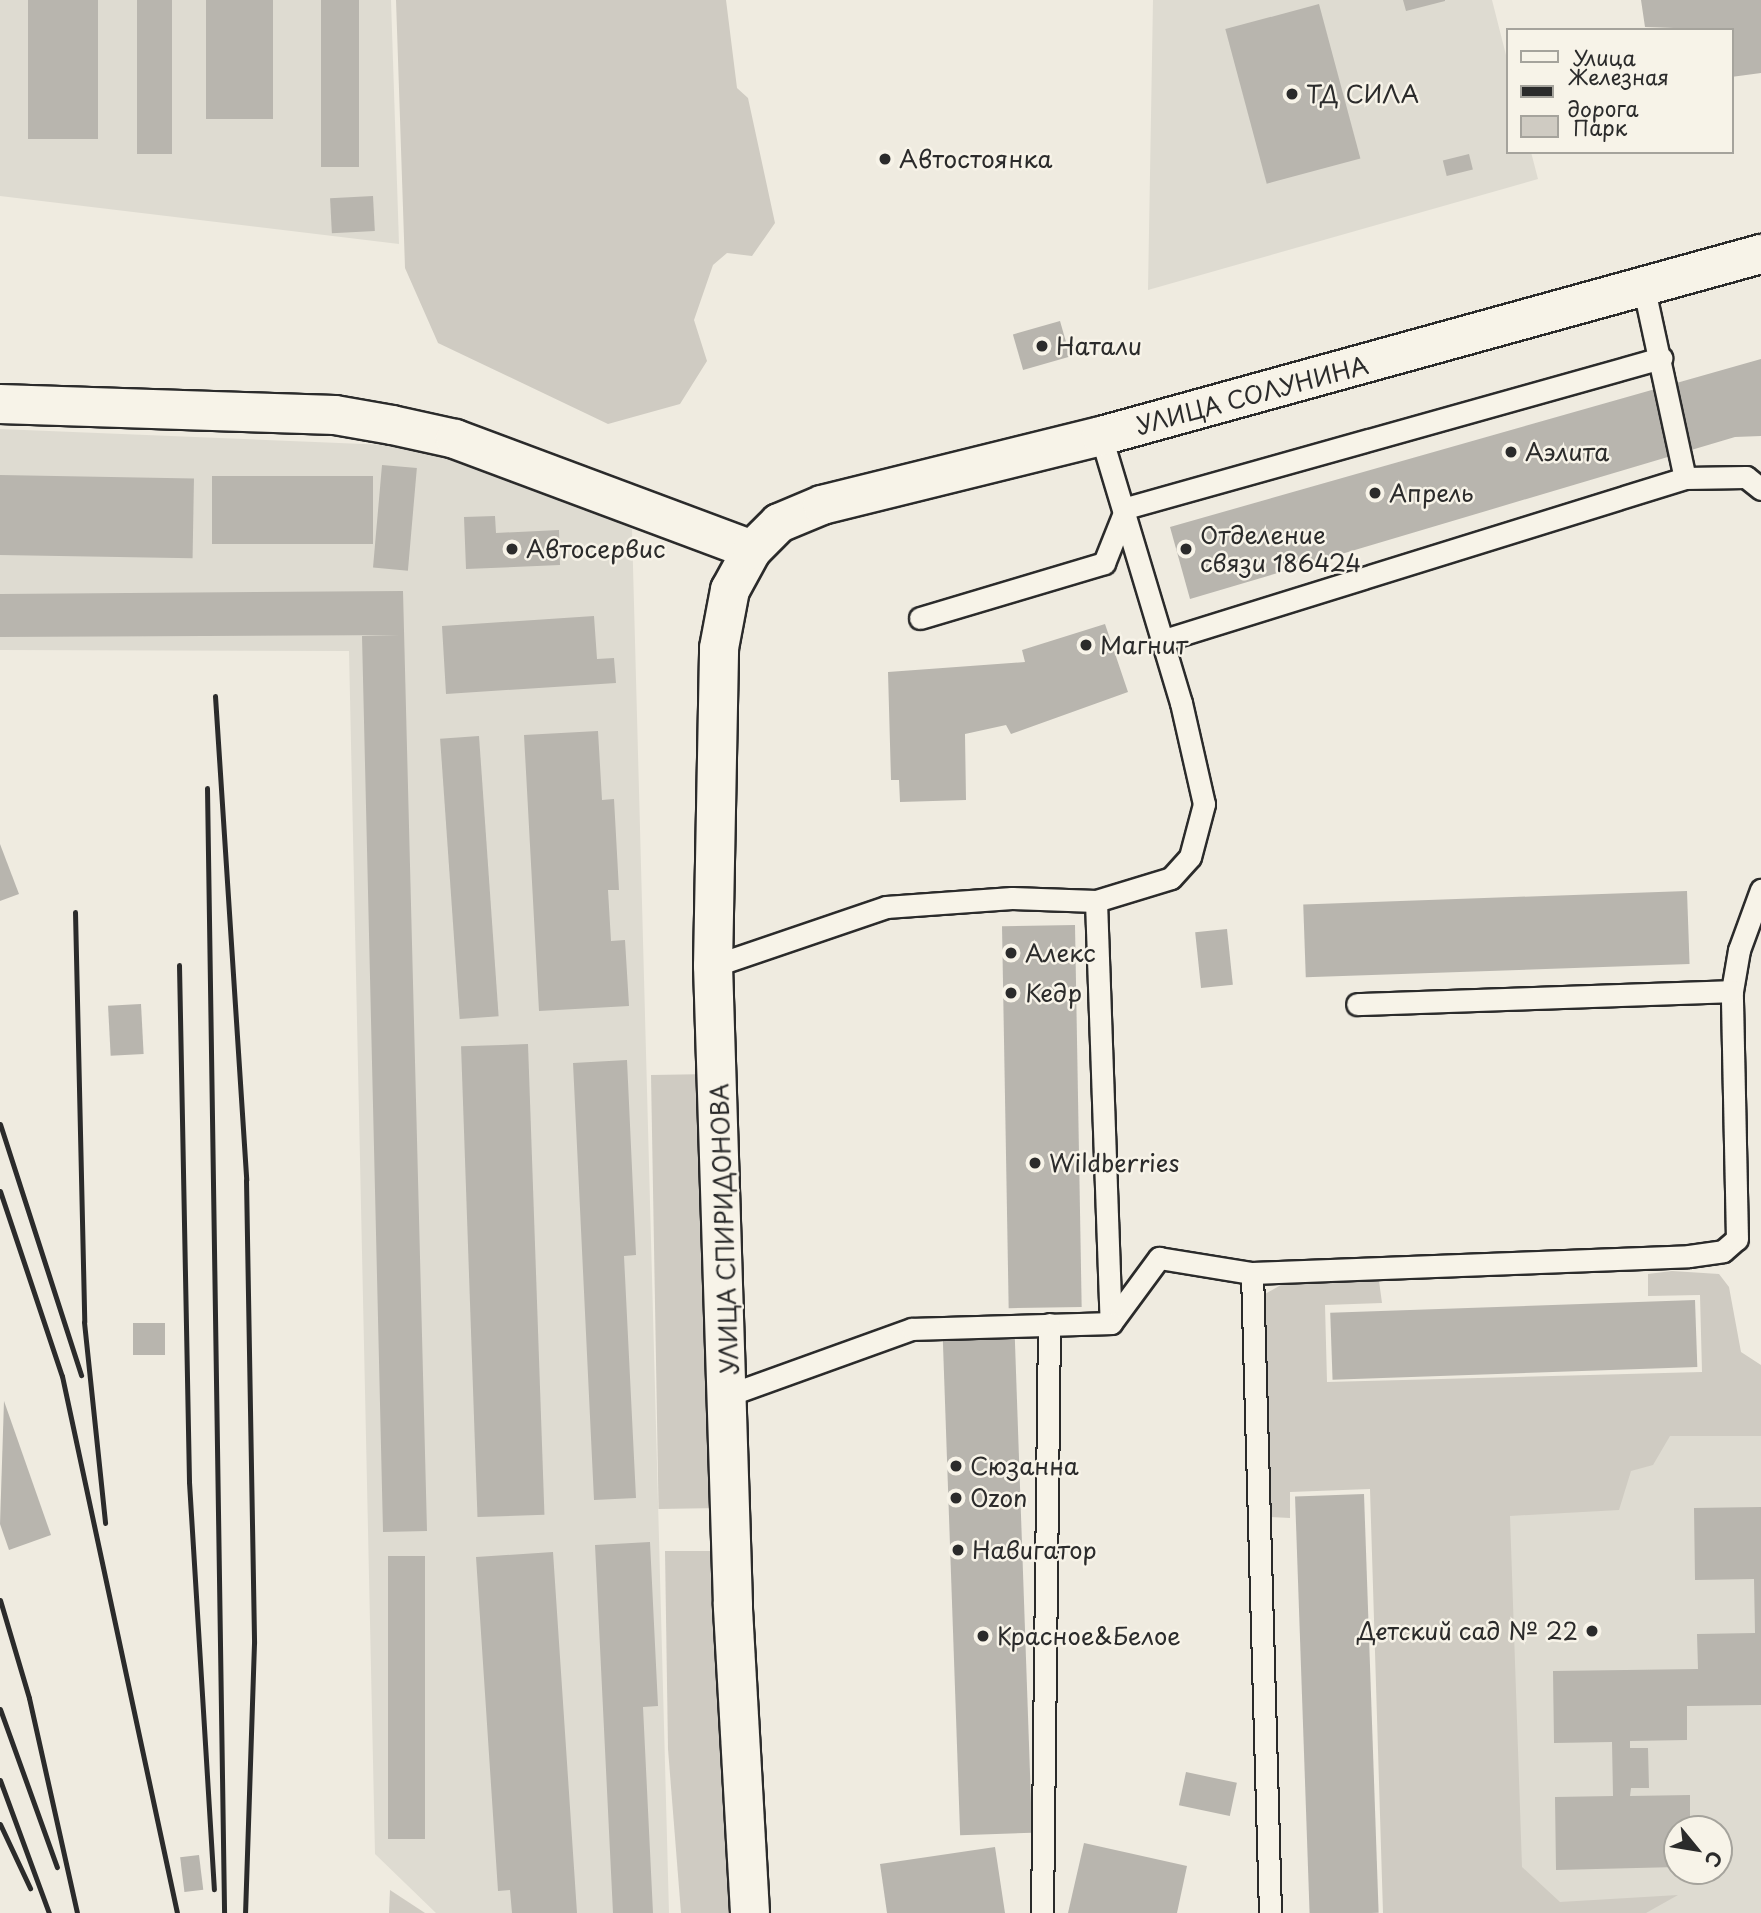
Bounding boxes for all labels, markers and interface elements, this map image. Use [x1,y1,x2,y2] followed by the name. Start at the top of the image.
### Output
[1506,28,1733,154] legend
[1573,41,1636,73] text: Улица
[1568,60,1669,124] text: Железная дорога
[1306,80,1421,108] place label: ТД СИЛА
[1284,86,1300,102] marker: ТД СИЛА
[1573,111,1627,143] text: Парк
[899,145,1052,173] place label: Автостоянка
[877,151,893,167] marker: Автостоянка
[1056,332,1142,360] place label: Натали
[1034,338,1050,354] marker: Натали
[1131,350,1373,440] street label: УЛИЦА СОЛУНИНА
[1525,438,1609,466] place label: Аэлита
[1503,444,1519,460] marker: Аэлита
[1389,479,1474,507] place label: Апрель
[1367,485,1383,501] marker: Апрель
[1200,521,1362,577] place label: Отделение связи 186424
[526,535,666,563] place label: Автосервис
[504,541,520,557] marker: Автосервис
[1178,541,1194,557] marker: Отделение связи 186424
[1100,631,1188,659] place label: Магнит
[1078,637,1094,653] marker: Магнит
[1025,939,1096,967] place label: Алекс
[1003,945,1019,961] marker: Алекс
[1025,979,1082,1007] place label: Кедр
[1003,985,1019,1001] marker: Кедр
[704,1081,744,1377] street label: УЛИЦА СПИРИДОНОВА
[1049,1149,1179,1177] place label: Wildberries
[1027,1155,1043,1171] marker: Wildberries
[970,1452,1079,1480] place label: Сюзанна
[948,1458,964,1474] marker: Сюзанна
[970,1484,1027,1512] place label: Ozon
[948,1490,964,1506] marker: Ozon
[972,1536,1097,1564] place label: Навигатор
[950,1542,966,1558] marker: Навигатор
[1355,1617,1578,1645] place label: Детский сад № 22
[997,1622,1181,1650] place label: Красное&Белое
[1584,1623,1600,1639] marker: Детский сад № 22
[975,1628,991,1644] marker: Красное&Белое
[1663,1815,1733,1885] north arrow
[1699,1846,1730,1873] text: С

